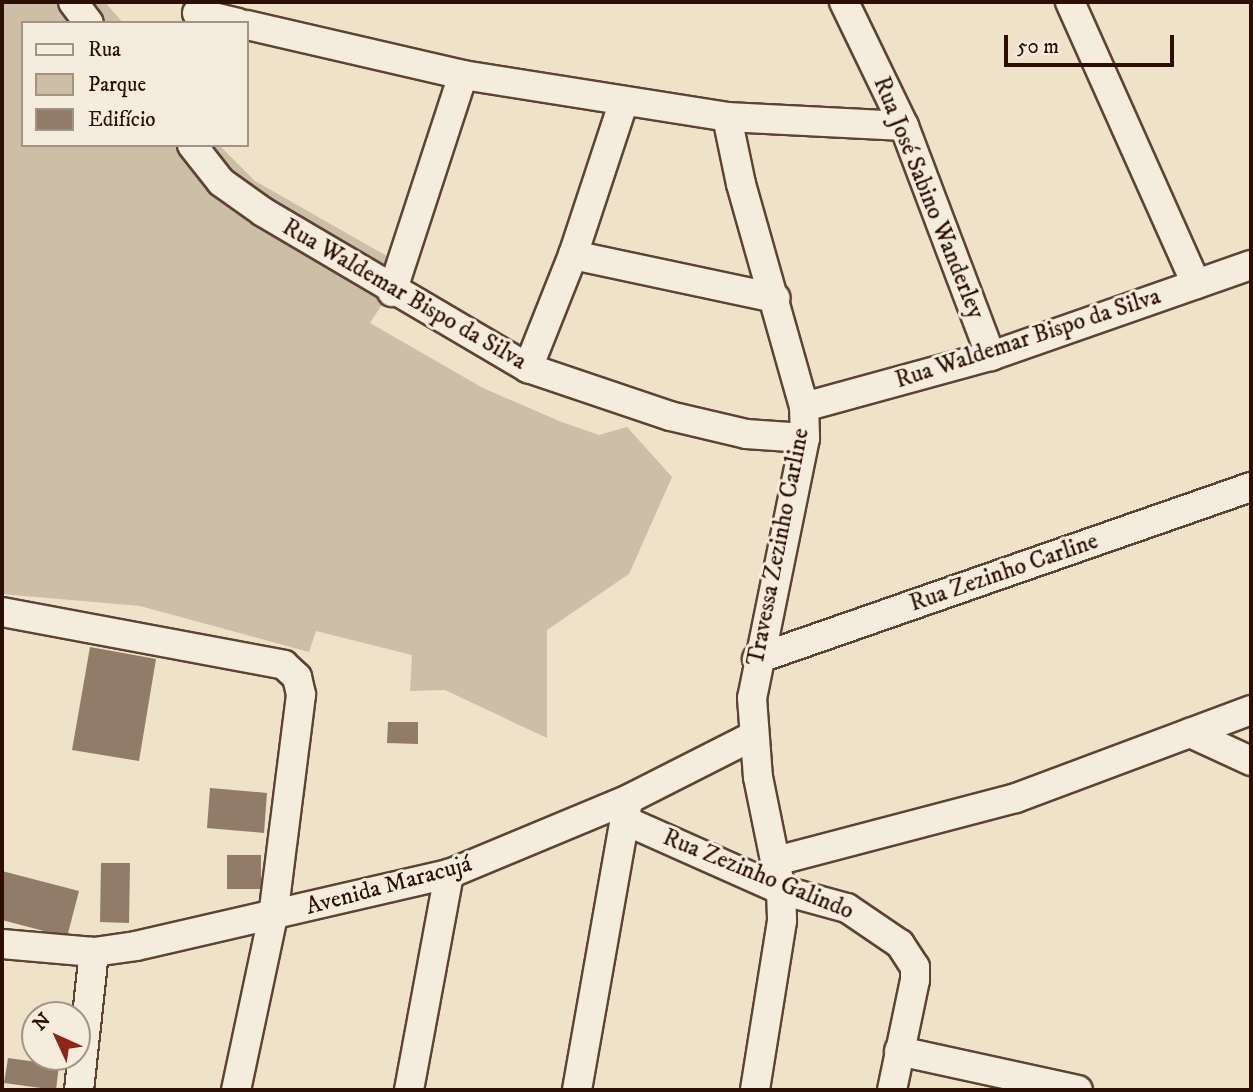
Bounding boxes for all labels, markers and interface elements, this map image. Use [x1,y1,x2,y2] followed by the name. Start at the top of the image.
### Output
[21,21,248,147] legend
[1008,21,1178,65] scale bar
[1017,34,1059,60] text: 50 m
[88,37,121,63] text: Rua
[88,72,146,98] text: Parque
[866,73,990,323] street label: Rua José Sabino Wanderley
[88,107,156,133] text: Edifício
[277,213,531,377] street label: Rua Waldemar Bispo da Silva
[892,282,1164,396] street label: Rua Waldemar Bispo da Silva
[742,426,816,668] street label: Travessa Zezinho Carline
[906,527,1102,619] street label: Rua Zezinho Carline
[658,824,858,926] street label: Rua Zezinho Galindo
[303,850,475,922] street label: Avenida Maracujá
[21,1001,91,1071] north arrow
[29,1009,56,1036] text: N

